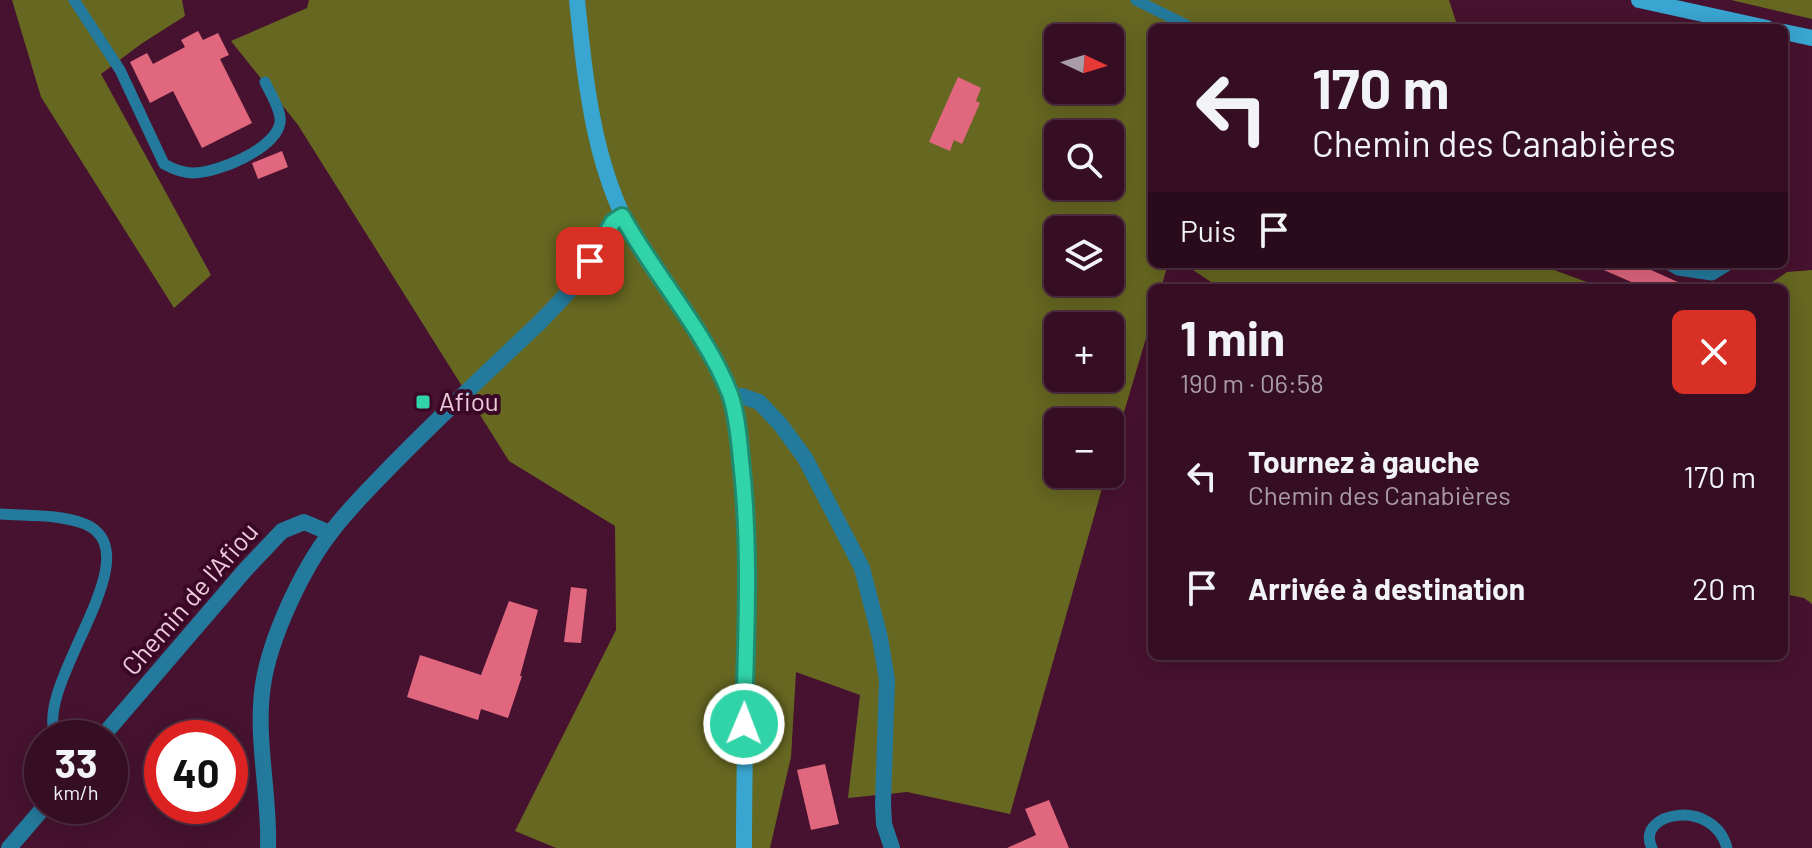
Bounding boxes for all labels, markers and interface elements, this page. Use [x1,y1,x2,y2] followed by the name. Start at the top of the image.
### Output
[1044,24,1124,104] north arrow
[1044,24,1124,488] map controls
[1312,53,1449,120] text: 170 m
[1180,56,1284,160] icon: left
[1044,120,1124,200] button: search
[1312,121,1676,164] text: Chemin des Canabières
[1252,208,1296,252] icon: arrive
[1180,212,1236,248] text: Puis
[1044,216,1124,296] button: layers
[556,227,624,295] pin
[568,239,612,283] icon: arrive
[1180,308,1285,366] text: 1 min
[1672,310,1756,394] button: close
[1044,312,1124,392] button: +
[1180,367,1324,398] text: 190 m · 06:58
[439,385,499,416] place label: Afiou
[414,393,432,411] marker: Afiou
[1044,408,1124,488] button: −
[1248,443,1480,479] text: Tournez à gauche
[1180,454,1224,498] icon: left
[1684,458,1756,494] text: 170 m
[1248,479,1511,510] text: Chemin des Canabières
[114,515,263,681] street label: Chemin de l'Afiou
[1180,566,1224,610] icon: arrive
[1248,570,1525,606] text: Arrivée à destination
[1692,570,1756,606] text: 20 m
[702,682,786,766] position arrow
[144,720,248,824] speed limit sign: 40
[54,738,98,786] text: 33
[53,780,99,804] text: km/h

